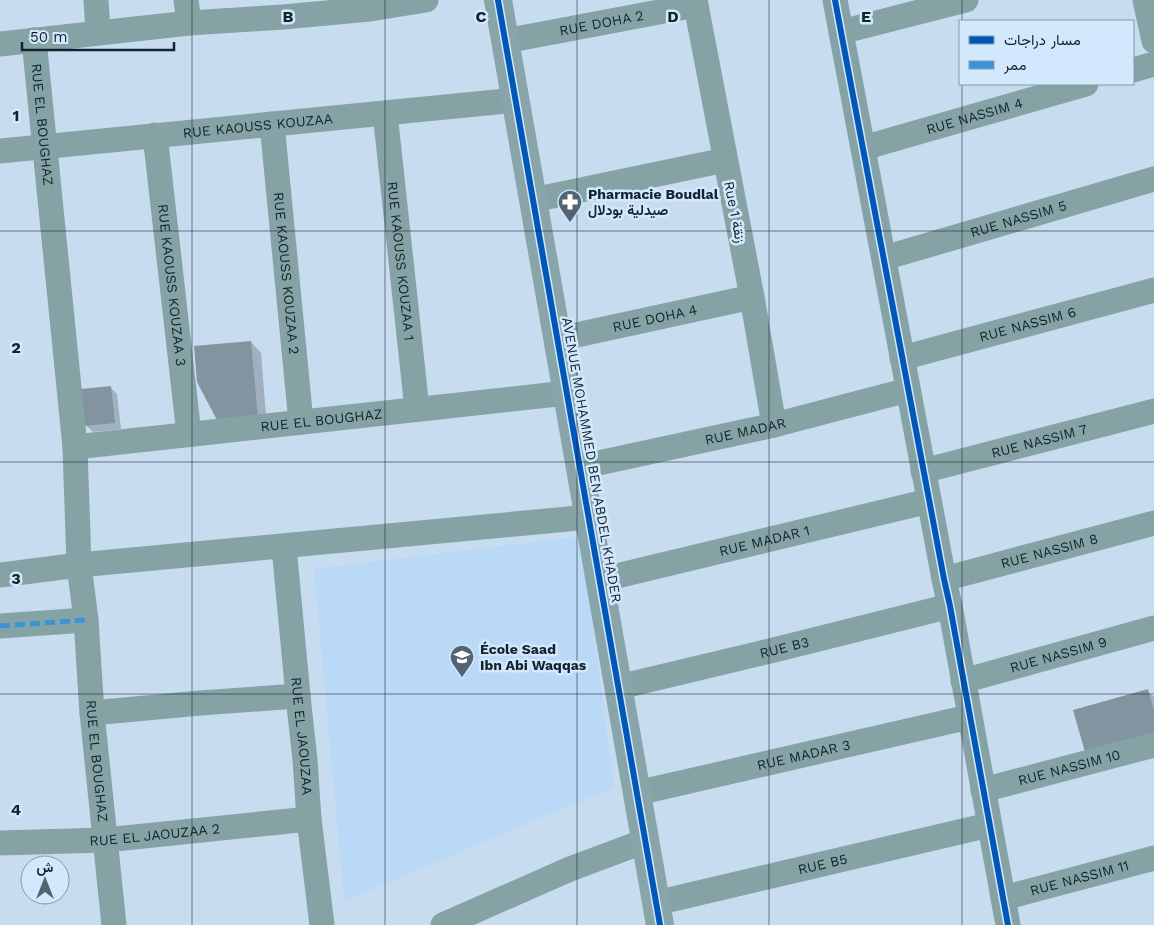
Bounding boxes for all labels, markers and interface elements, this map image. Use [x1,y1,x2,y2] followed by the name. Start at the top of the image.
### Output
[283,7,294,26] text: B
[476,7,487,26] text: C
[558,7,645,39] street label: RUE DOHA 2
[667,7,679,26] text: D
[861,7,871,26] text: E
[22,20,175,52] scale bar
[959,20,1134,85] legend
[30,28,67,46] text: 50 m
[1004,31,1081,49] text: مسار دراجات
[1003,56,1026,74] text: ممر
[28,63,57,187] street label: RUE EL BOUGHAZ
[924,95,1025,137] street label: RUE NASSIM 4
[13,106,19,125] text: 1
[182,110,334,141] street label: RUE KAOUSS KOUZAA
[720,180,749,245] street label: Rue 1 زنقة
[384,181,418,342] street label: RUE KAOUSS KOUZAA 1
[588,186,719,219] place label: Pharmacie Boudlal صيدلية بودلال
[557,189,583,223] pharmacy icon: Pharmacie Boudlal صيدلية بودلال
[271,191,302,355] street label: RUE KAOUSS KOUZAA 2
[968,197,1068,240] street label: RUE NASSIM 5
[155,203,189,367] street label: RUE KAOUSS KOUZAA 3
[611,301,698,335] street label: RUE DOHA 4
[977,303,1078,345] street label: RUE NASSIM 6
[559,316,625,604] street label: AVENUE MOHAMMED BEN ABDEL KHADER
[11,338,21,357] text: 2
[260,405,384,435] street label: RUE EL BOUGHAZ
[703,414,787,448] street label: RUE MADAR
[989,421,1089,461] street label: RUE NASSIM 7
[717,522,811,559] street label: RUE MADAR 1
[999,530,1100,572] street label: RUE NASSIM 8
[11,569,21,588] text: 3
[1008,633,1109,676] street label: RUE NASSIM 9
[758,634,811,661] street label: RUE B3
[480,641,587,673] place label: École Saad Ibn Abi Waqqas
[449,644,475,678] school or university icon: École Saad Ibn Abi Waqqas
[288,676,315,796] street label: RUE EL JAOUZAA
[83,699,111,823] street label: RUE EL BOUGHAZ
[755,736,852,773] street label: RUE MADAR 3
[1016,746,1122,788] street label: RUE NASSIM 10
[11,800,21,819] text: 4
[89,820,221,848] street label: RUE EL JAOUZAA 2
[796,850,849,878] street label: RUE B5
[20,855,70,905] north arrow
[1028,857,1131,899] street label: RUE NASSIM 11
[37,859,54,876] text: ش

